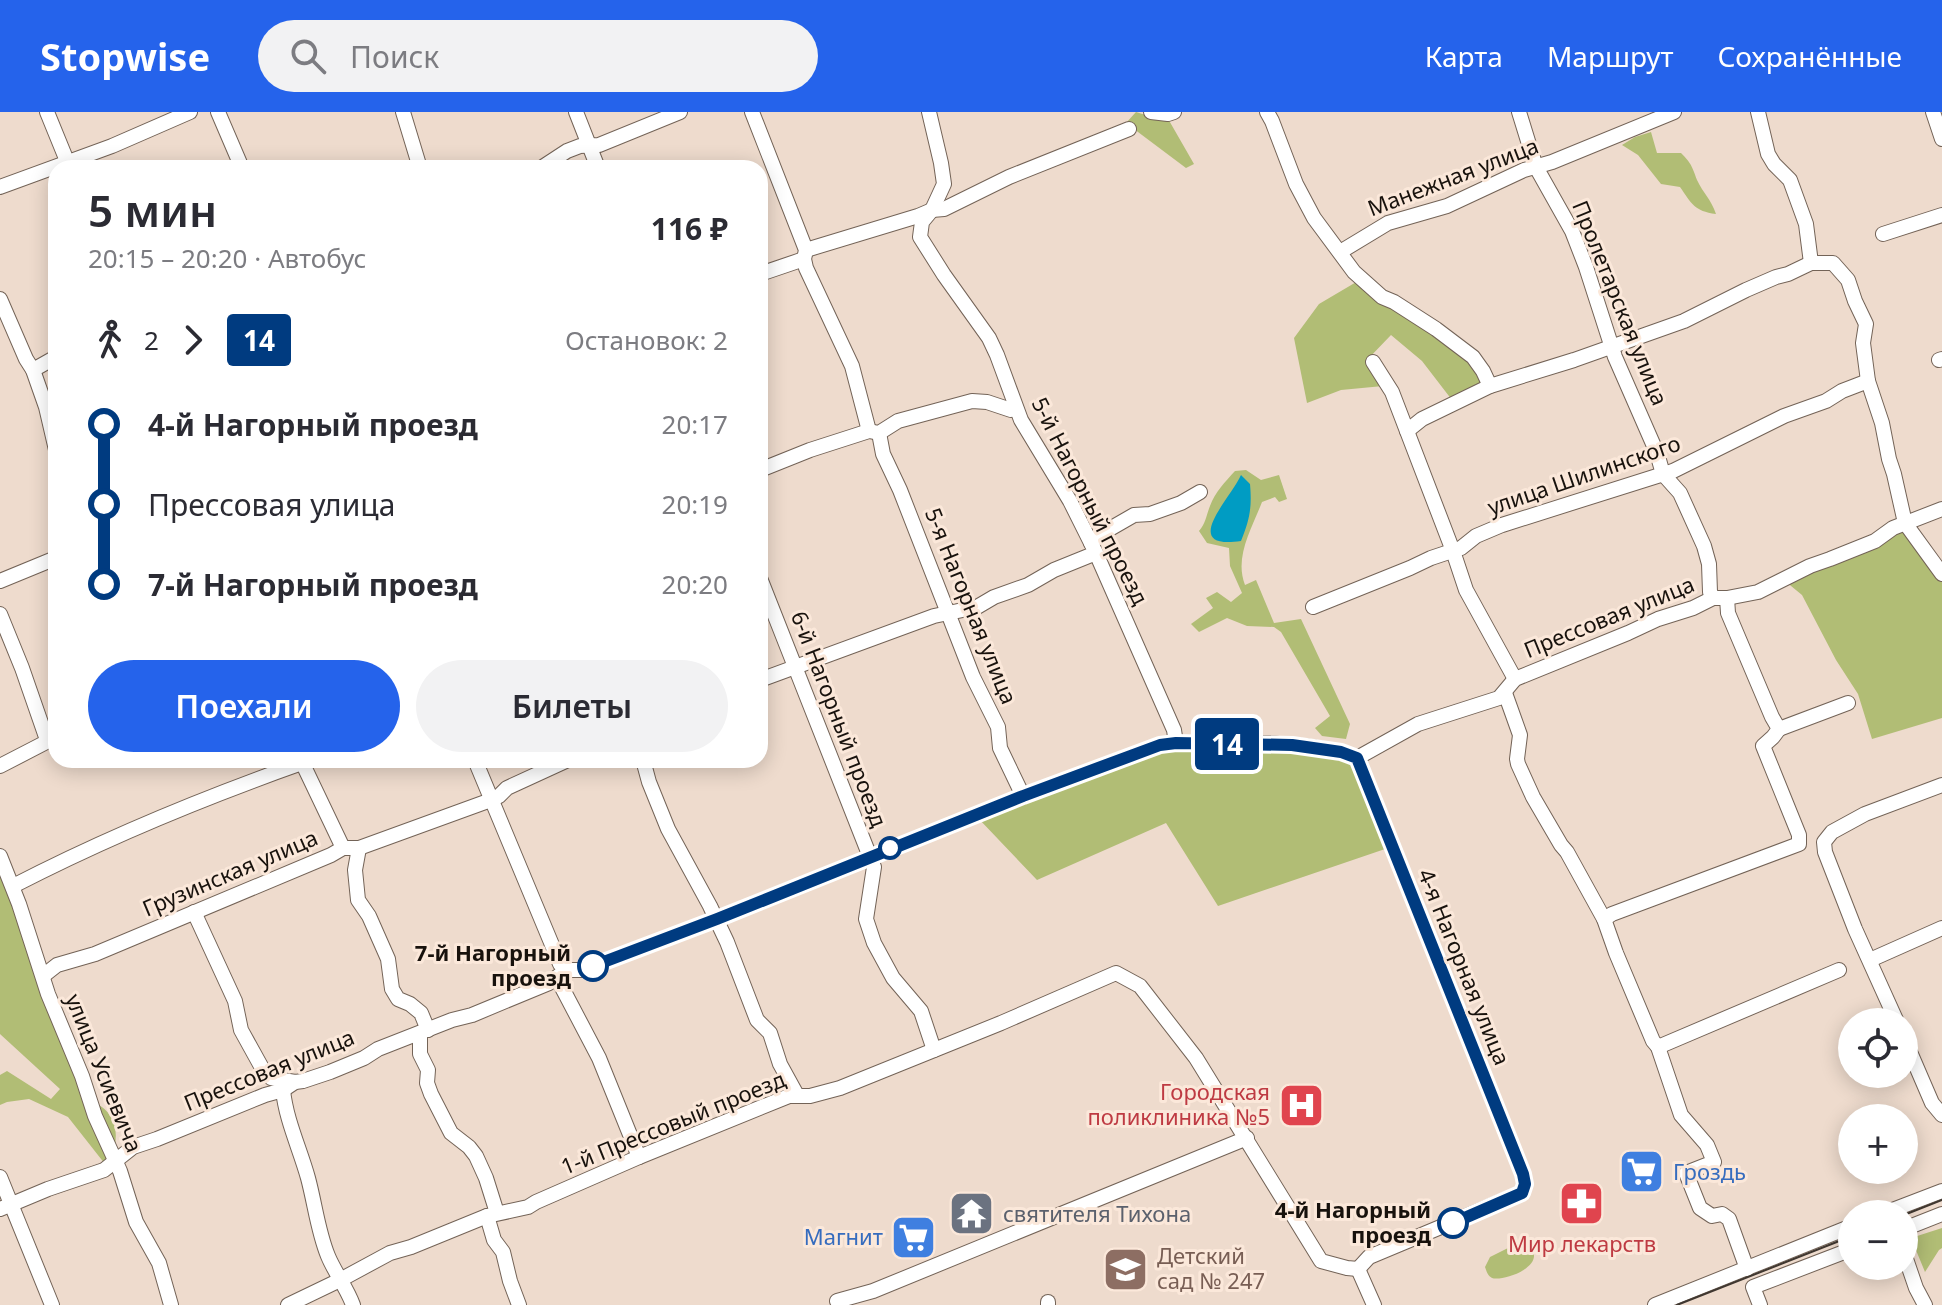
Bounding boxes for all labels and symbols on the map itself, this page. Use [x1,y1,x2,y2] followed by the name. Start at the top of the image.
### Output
[1363,130,1542,222] street label: Манежная улица
[1566,196,1676,409] street label: Пролетарская улица
[1026,392,1157,610] street label: 5-й Нагорный проезд
[1483,427,1684,521] street label: улица Шилинского
[919,503,1025,708] street label: 5-я Нагорная улица
[1519,568,1698,664] street label: Прессовая улица
[785,606,895,832] street label: 6-й Нагорный проезд
[1191,718,1263,770] line badge: 14
[137,822,322,923] street label: Грузинская улица
[879,837,901,859] unlabelled marker
[1412,864,1518,1069] street label: 4-я Нагорная улица
[415,937,571,992] place label: 7-й Нагорный проезд
[578,951,608,981] marker: 7-й Нагорный проезд
[60,989,150,1156] street label: улица Усиевича
[179,1021,358,1117] street label: Прессовая улица
[556,1063,790,1181] street label: 1-й Прессовый проезд
[1087,1076,1270,1131] place label: Городская поликлиника №5
[1277,1081,1325,1129] hospital icon: Городская поликлиника №5
[1618,1148,1666,1196] supermarket icon: Гроздь
[1673,1156,1746,1186] place label: Гроздь
[1558,1179,1606,1227] pharmacy icon: Мир лекарств
[948,1190,996,1238] temple icon: святителя Тихона
[1275,1194,1431,1249] place label: 4-й Нагорный проезд
[1003,1198,1191,1228] place label: святителя Тихона
[1438,1208,1468,1238] marker: 4-й Нагорный проезд
[890,1213,938,1261] supermarket icon: Магнит
[804,1221,883,1251] place label: Магнит
[1508,1228,1656,1258] place label: Мир лекарств
[1157,1240,1265,1295] place label: Детский сад № 247
[1102,1245,1150,1293] school or university icon: Детский сад № 247

